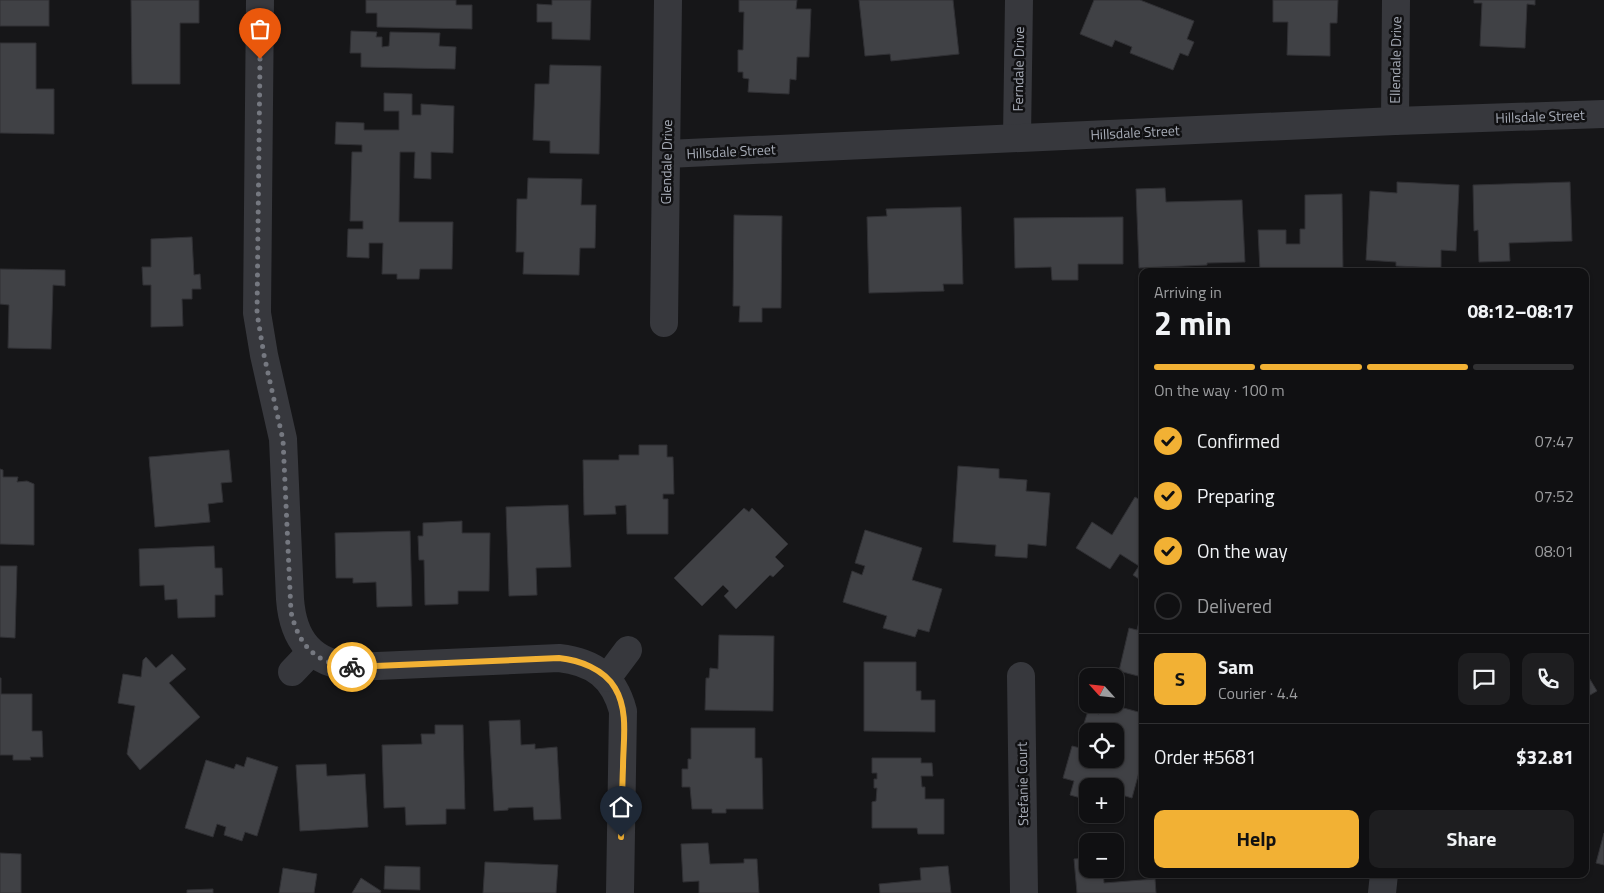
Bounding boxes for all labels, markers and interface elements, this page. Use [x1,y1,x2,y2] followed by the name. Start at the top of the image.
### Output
[239,8,281,59] pin
[246,15,274,43] icon: bag
[1384,16,1406,104] street label: Ellendale Drive
[1007,26,1029,112] street label: Ferndale Drive
[1495,104,1585,128] street label: Hillsdale Street
[655,119,677,205] street label: Glendale Drive
[1090,119,1180,145] street label: Hillsdale Street
[686,138,776,164] street label: Hillsdale Street
[1154,280,1222,304] text: Arriving in
[1467,296,1574,325] text: 08:12–08:17
[1154,299,1232,347] text: 2 min
[1154,378,1285,402] text: On the way · 100 m
[1197,426,1280,455] text: Confirmed
[1154,427,1182,455] icon: check
[1535,429,1574,453] text: 07:47
[1197,481,1274,510] text: Preparing
[1154,482,1182,510] icon: check
[1535,484,1574,508] text: 07:52
[1197,536,1288,565] text: On the way
[1154,537,1182,565] icon: check
[1535,539,1574,563] text: 08:01
[1197,591,1272,620] text: Delivered
[327,642,377,692] courier
[1218,652,1254,681] text: Sam
[338,653,366,681] icon: bike
[1458,653,1510,705] button: chat
[1522,653,1574,705] button: phone
[1175,664,1185,693] text: S
[1079,668,1124,712] north arrow
[1079,668,1124,878] map controls
[1218,681,1298,705] text: Courier · 4.4
[1079,723,1124,768] button: locate
[1011,742,1033,826] street label: Stefanie Court
[1154,742,1256,771] text: Order #5681
[1516,742,1574,771] text: $32.81
[1079,778,1124,823] button: +
[600,786,642,837] pin
[607,793,635,821] icon: home
[1154,810,1359,868] button: Help
[1369,810,1574,868] button: Share
[1079,833,1124,878] button: −

